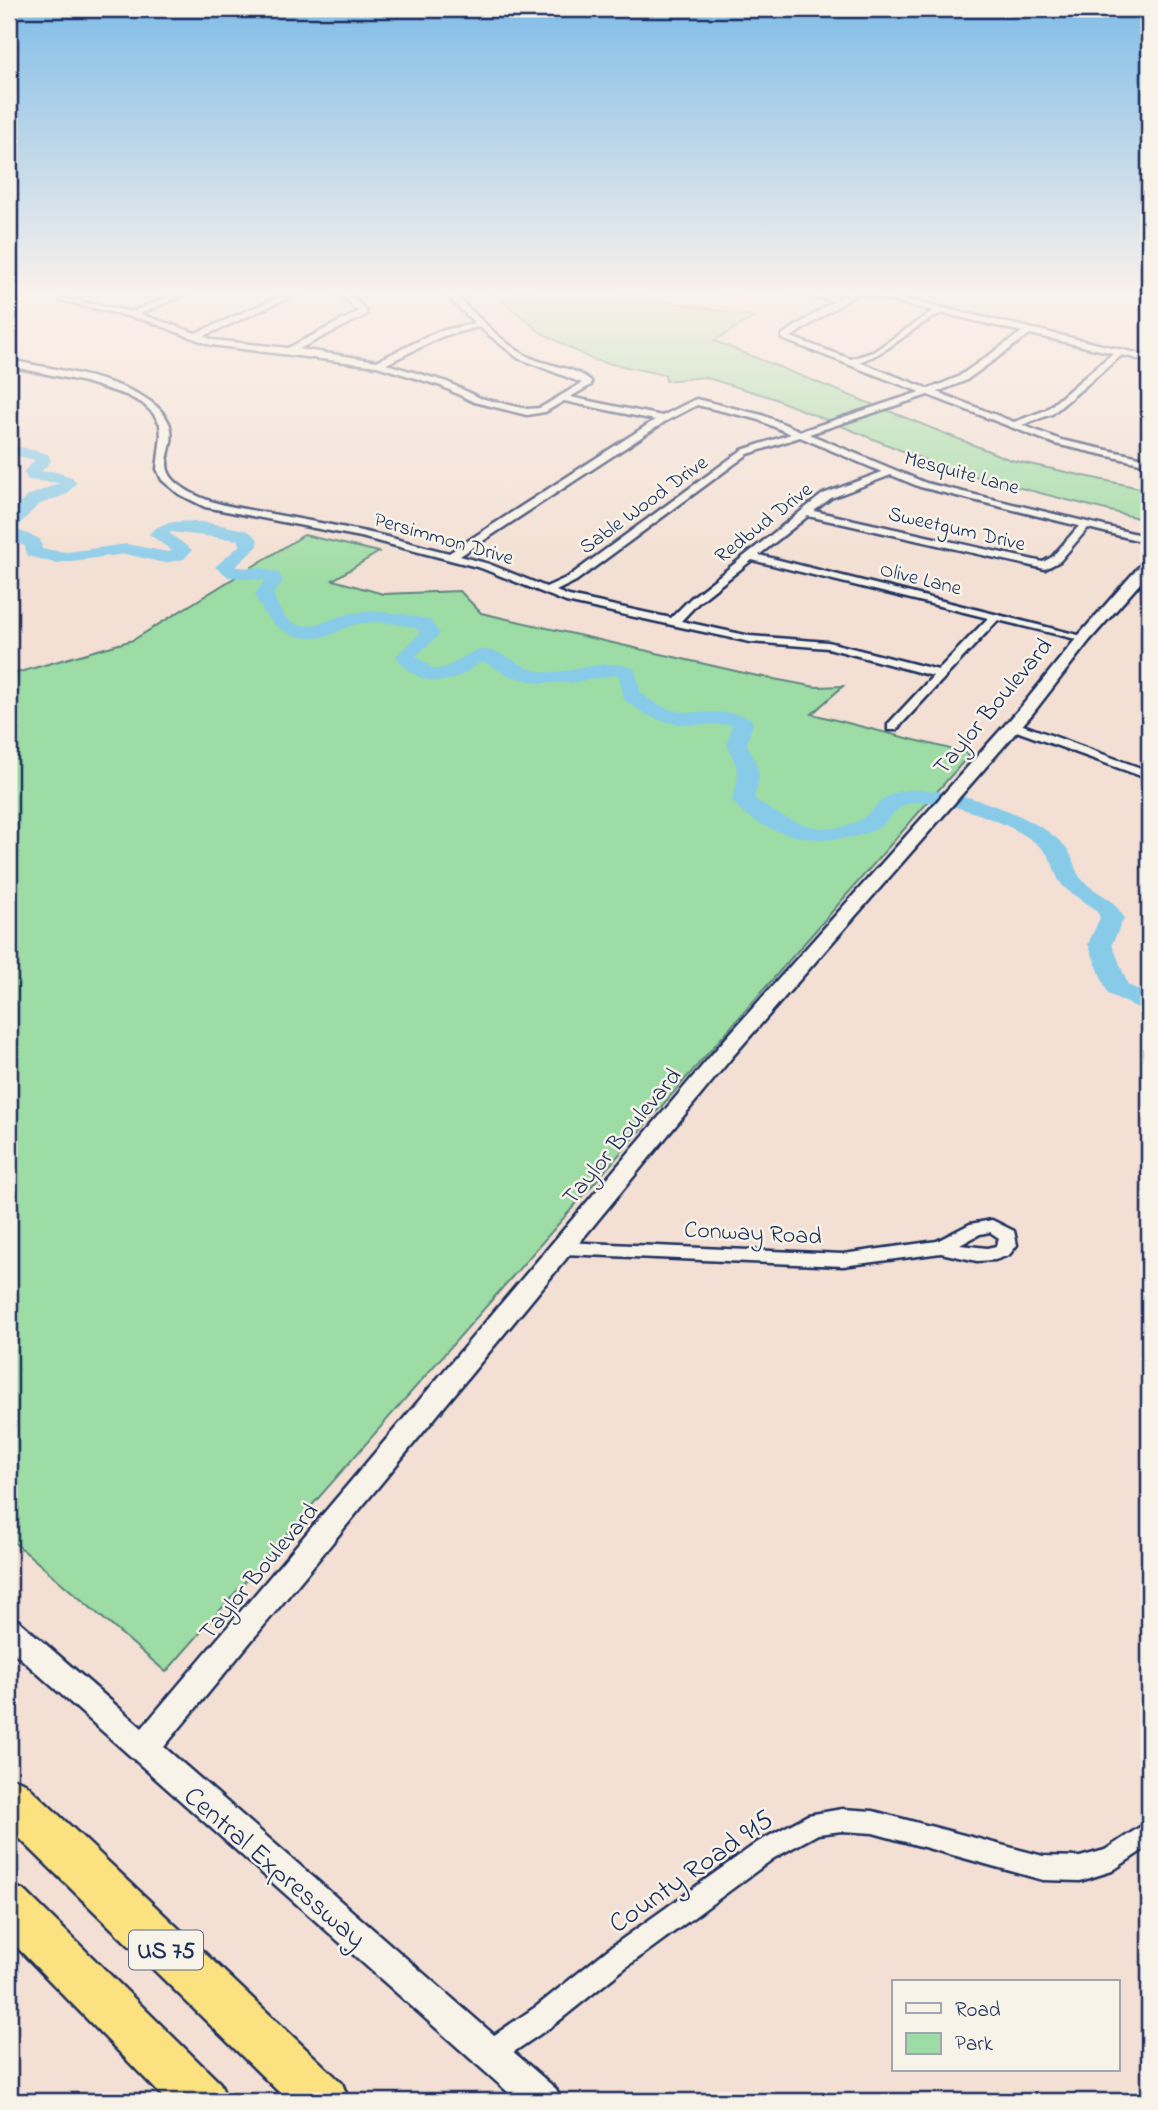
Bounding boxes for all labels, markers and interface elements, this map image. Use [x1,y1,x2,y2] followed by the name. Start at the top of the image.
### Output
[901,444,1023,504] street label: Mesquite Lane
[574,448,715,563] street label: Sable Wood Drive
[709,475,820,571] street label: Redbud Drive
[885,500,1029,562] street label: Sweetgum Drive
[370,506,517,574] street label: Persimmon Drive
[876,555,965,605] street label: Olive Lane
[926,631,1063,785] street label: Taylor Boulevard
[555,1061,692,1215] street label: Taylor Boulevard
[683,1213,823,1257] street label: Conway Road
[192,1496,329,1650] street label: Taylor Boulevard
[173,1778,374,1960] street label: Central Expressway
[601,1801,783,1945] street label: County Road 915
[129,1930,203,1969] road number: US 75
[892,1980,1120,2072] legend
[955,1996,1001,2026] text: Road
[955,2030,994,2060] text: Park

